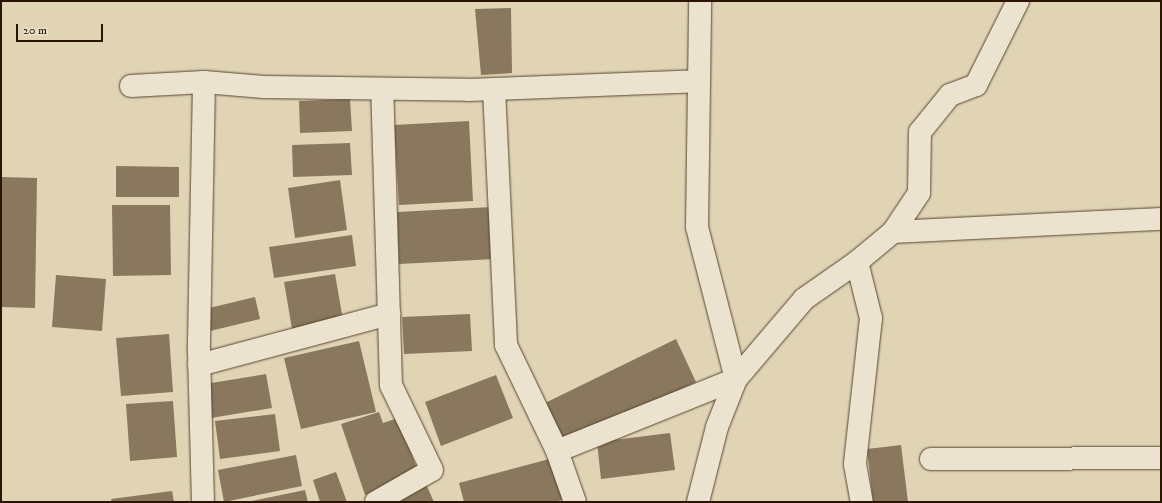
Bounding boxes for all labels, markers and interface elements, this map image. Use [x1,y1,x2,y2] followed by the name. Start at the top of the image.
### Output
[18,16,105,42] scale bar
[23,23,47,38] text: 20 m

